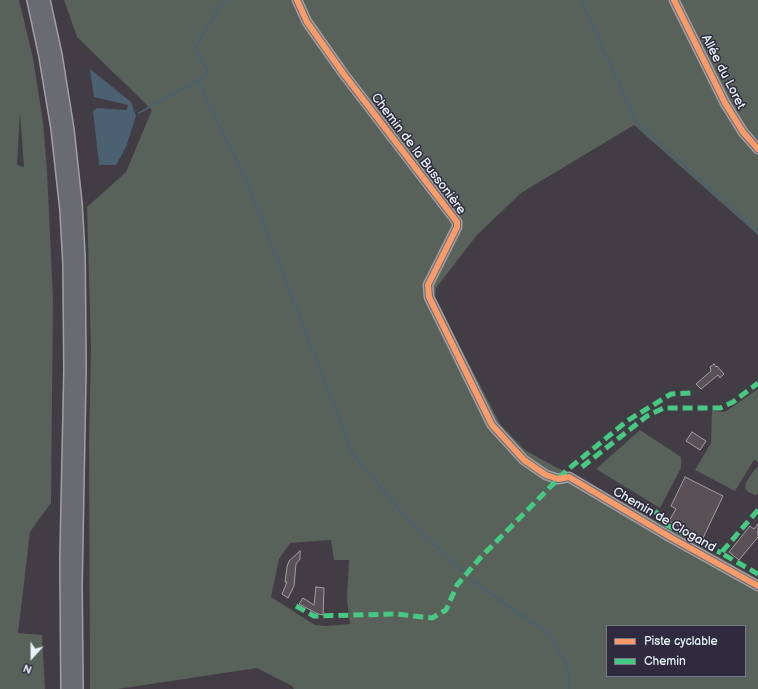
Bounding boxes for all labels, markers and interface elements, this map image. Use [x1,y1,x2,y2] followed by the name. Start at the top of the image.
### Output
[698,32,748,112] street label: Allée du Loret
[367,90,469,218] street label: Chemin de la Bussonière
[610,484,718,556] street label: Chemin de Clogand
[606,625,746,677] legend
[644,634,718,649] text: Piste cyclable
[12,637,52,677] north arrow
[644,654,686,669] text: Chemin
[21,661,34,676] text: N

